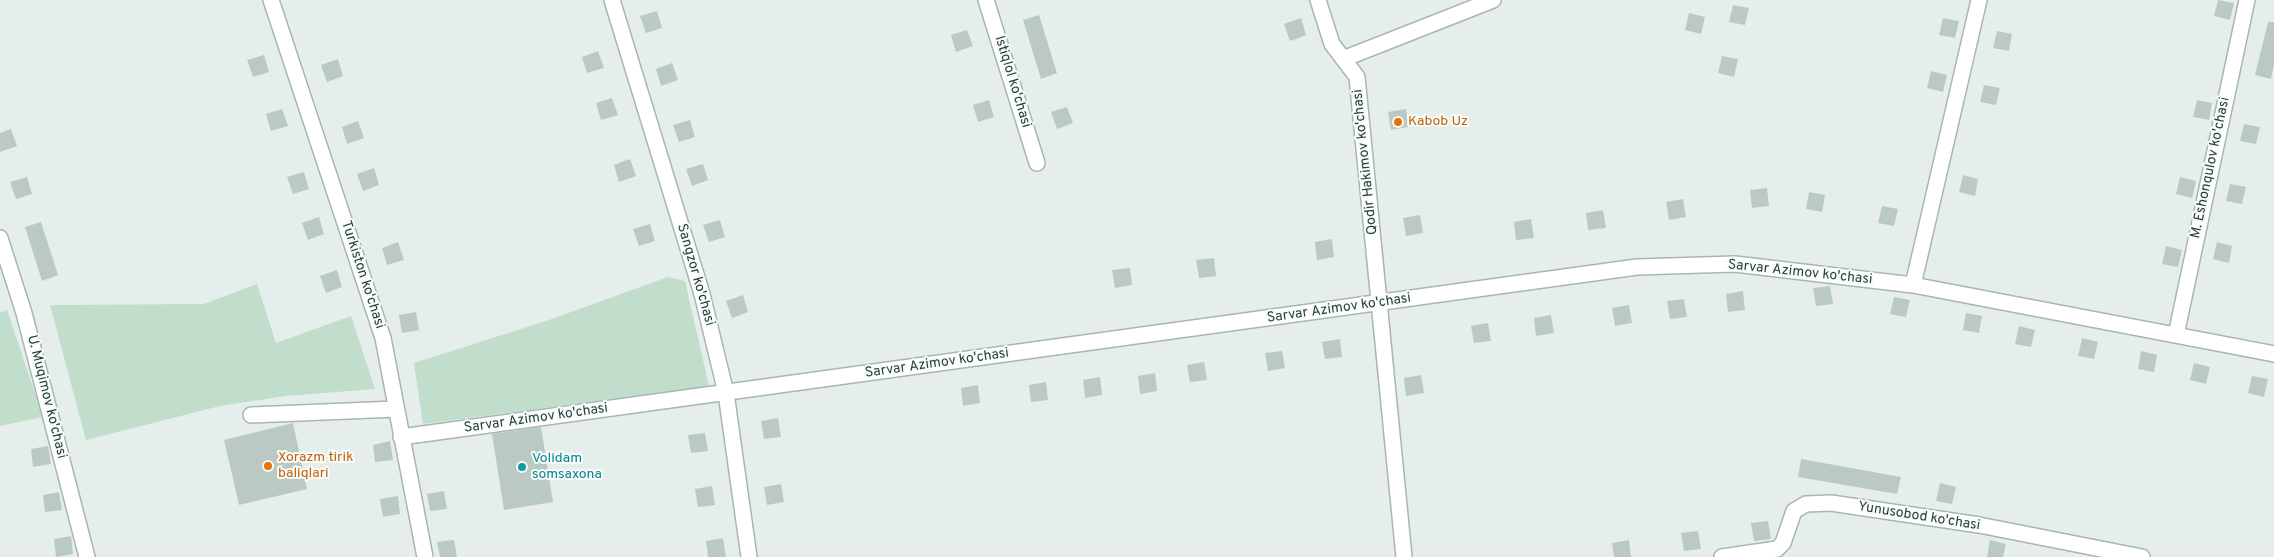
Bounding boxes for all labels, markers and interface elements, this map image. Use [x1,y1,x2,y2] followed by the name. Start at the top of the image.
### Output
[990,34,1034,130] street label: Istiqlol ko'chasi
[1350,88,1382,236] street label: Qodir Hakimov ko'chasi
[2188,96,2234,240] street label: M. Eshonqulov ko'chasi
[1408,114,1468,130] place label: Kabob Uz
[1392,116,1404,128] marker: Kabob Uz
[337,219,387,331] street label: Turkiston ko'chasi
[672,222,718,328] street label: Sangzor ko'chasi
[1727,257,1873,289] street label: Sarvar Azimov ko'chasi
[1266,291,1412,327] street label: Sarvar Azimov ko'chasi
[23,334,69,460] street label: U. Muqimov ko'chasi
[864,346,1010,382] street label: Sarvar Azimov ko'chasi
[463,401,609,437] street label: Sarvar Azimov ko'chasi
[278,450,353,482] place label: Xorazm tirik baliqlari
[532,451,602,484] place label: Volidam somsaxona
[262,460,274,472] marker: Xorazm tirik baliqlari
[516,461,528,473] marker: Volidam somsaxona
[1857,499,1981,535] street label: Yunusobod ko'chasi

